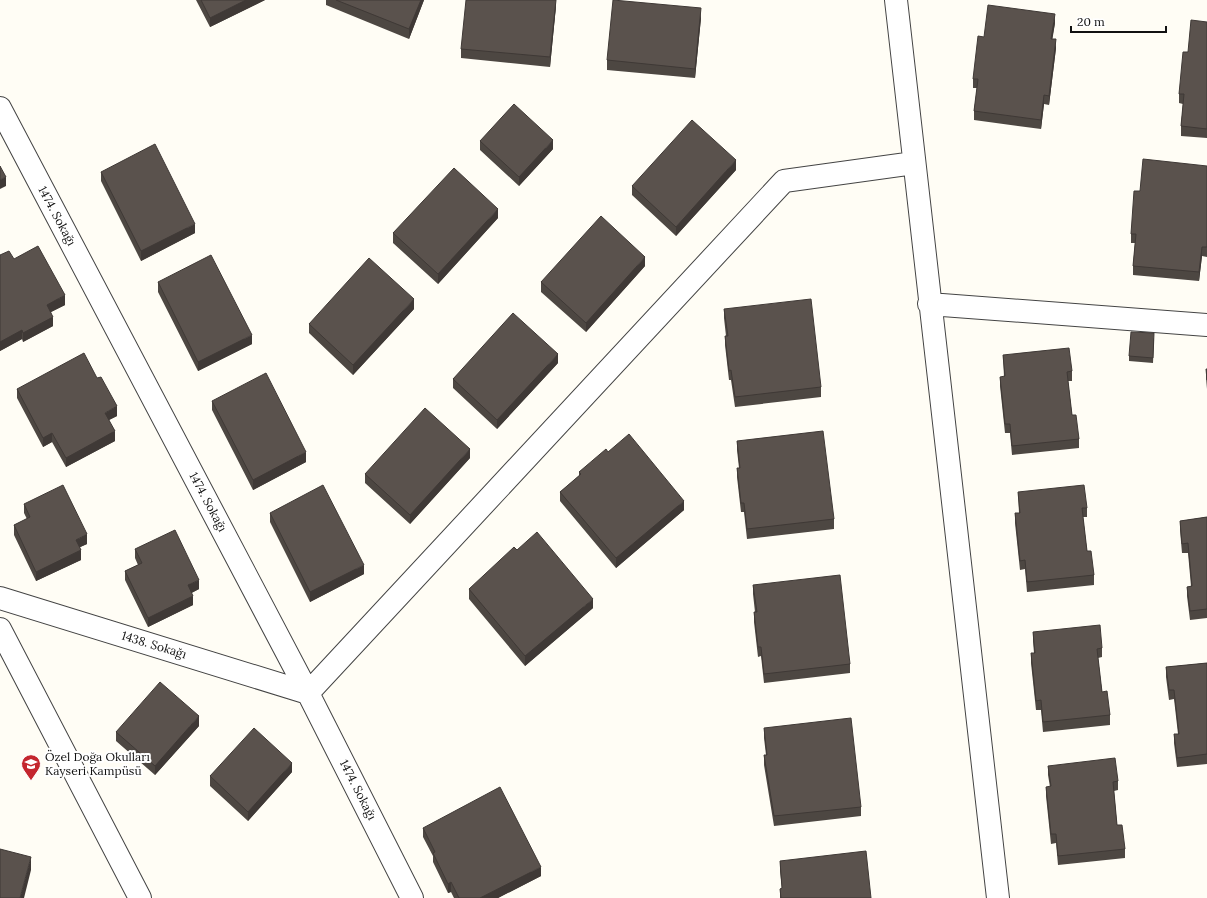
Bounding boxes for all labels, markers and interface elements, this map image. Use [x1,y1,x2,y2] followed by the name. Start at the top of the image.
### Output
[1071,8,1166,34] scale bar
[1077,14,1105,29] text: 20 m
[35,183,79,248] street label: 1474. Sokağı
[186,469,230,534] street label: 1474. Sokağı
[120,628,188,662] street label: 1438. Sokağı
[45,749,150,778] place label: Özel Doğa Okulları Kayseri Kampüsü
[20,753,42,781] school or university icon: Özel Doğa Okulları Kayseri Kampüsü
[337,757,380,822] street label: 1474. Sokağı

